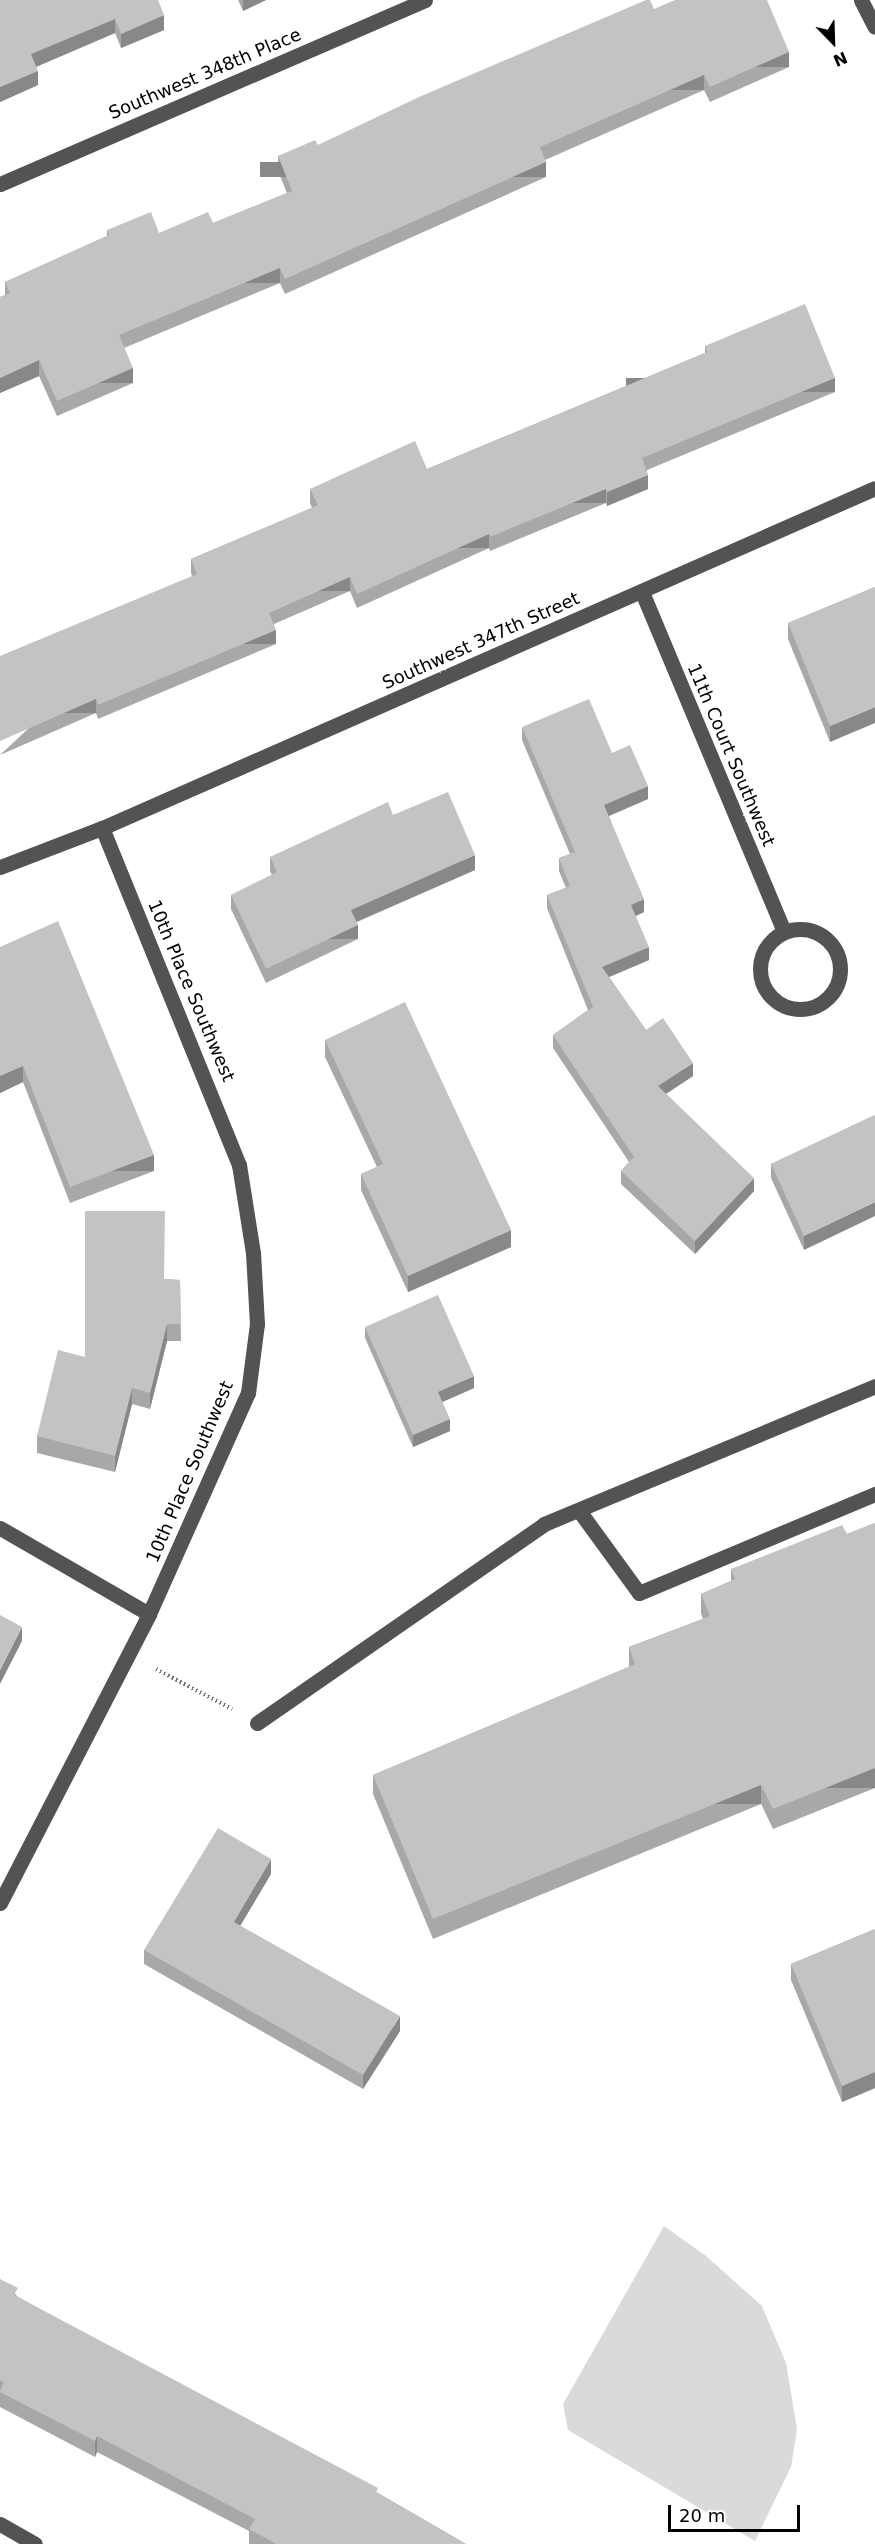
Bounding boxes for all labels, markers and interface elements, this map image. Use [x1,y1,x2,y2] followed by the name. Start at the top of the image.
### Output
[803,12,863,72] north arrow
[106,24,304,124] street label: Southwest 348th Place
[830,48,850,70] text: N
[379,588,583,694] street label: Southwest 347th Street
[683,660,779,850] street label: 11th Court Southwest
[143,897,239,1085] street label: 10th Place Southwest
[142,1378,238,1566] street label: 10th Place Southwest
[671,2493,803,2531] scale bar
[679,2505,725,2526] text: 20 m

